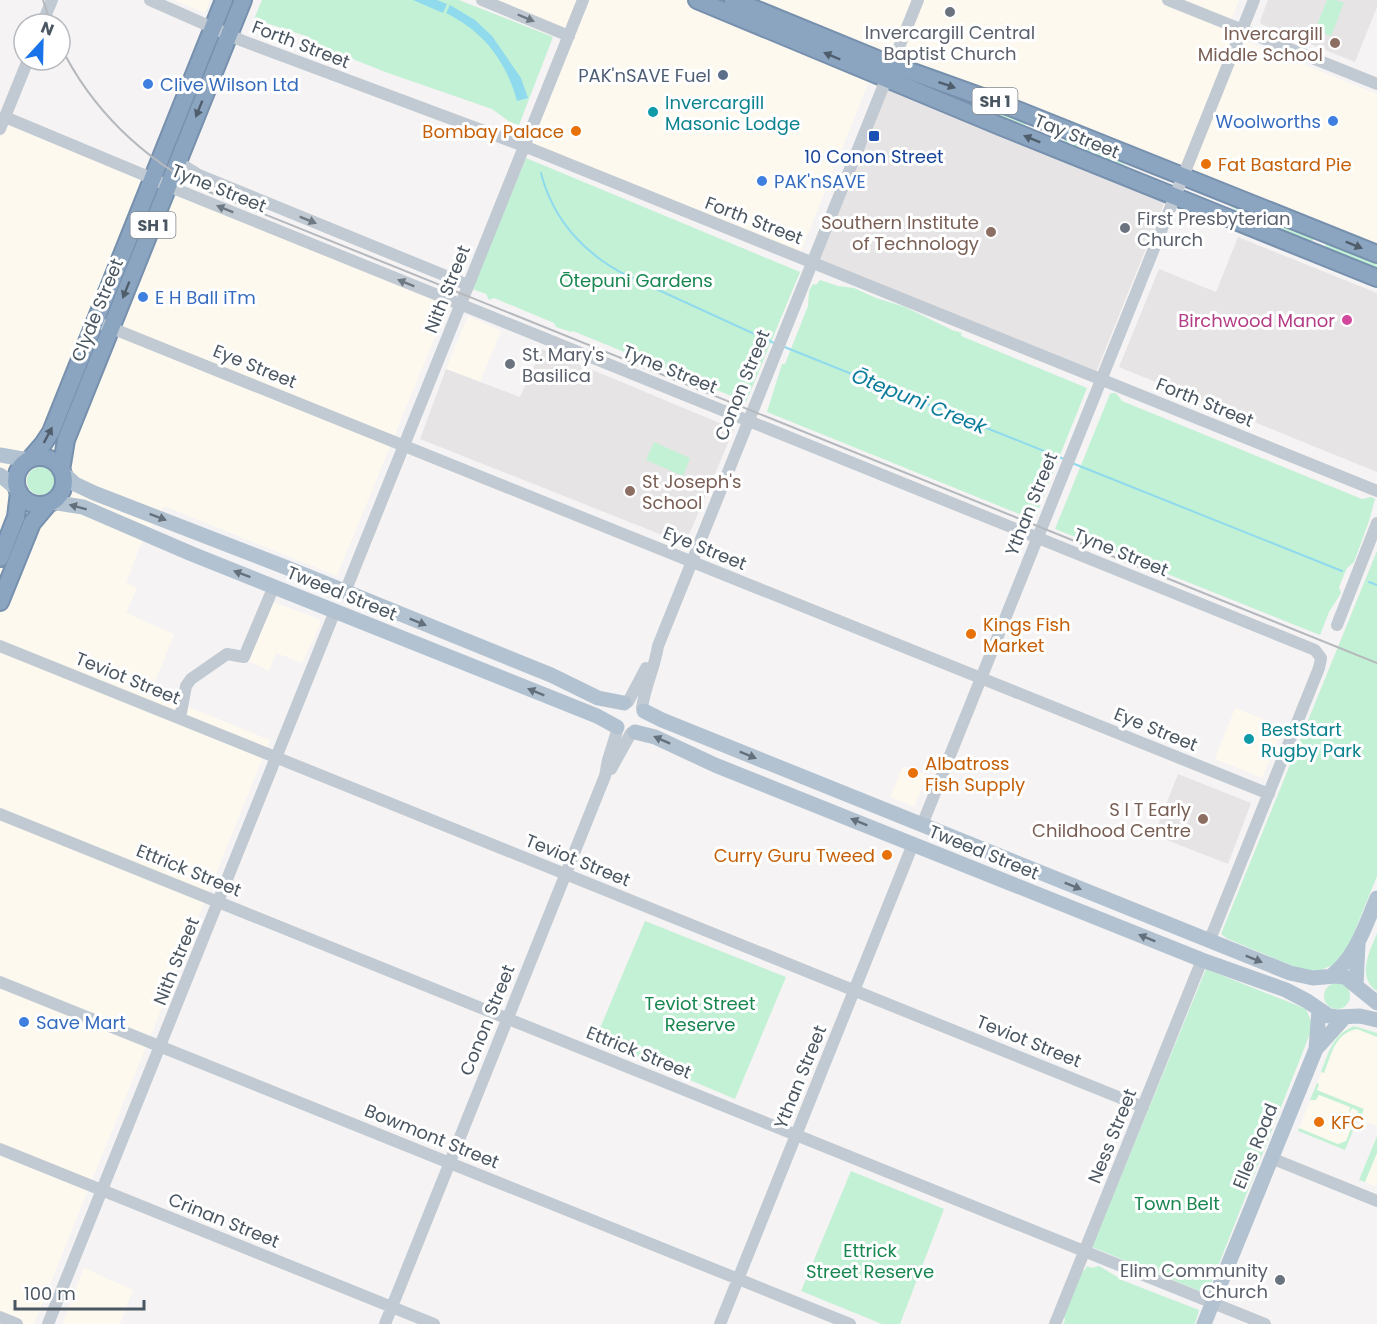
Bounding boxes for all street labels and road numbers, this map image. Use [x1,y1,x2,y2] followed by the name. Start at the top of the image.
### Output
[248,14,354,74] street label: Forth Street
[972,88,1018,114] road number: SH 1
[1031,108,1123,164] street label: Tay Street
[168,158,270,218] street label: Tyne Street
[701,190,807,250] street label: Forth Street
[130,212,176,238] road number: SH 1
[418,241,476,337] street label: Nith Street
[65,255,129,365] street label: Clyde Street
[708,326,776,444] street label: Conon Street
[209,338,301,394] street label: Eye Street
[619,339,721,399] street label: Tyne Street
[1153,371,1257,433] street label: Forth Street
[999,448,1063,560] street label: Ythan Street
[659,520,751,576] street label: Eye Street
[1070,522,1172,582] street label: Tyne Street
[283,560,401,626] street label: Tweed Street
[72,646,184,710] street label: Teviot Street
[1110,701,1202,757] street label: Eye Street
[925,819,1043,885] street label: Tweed Street
[522,828,634,892] street label: Teviot Street
[133,838,245,902] street label: Ettrick Street
[147,913,205,1009] street label: Nith Street
[453,961,521,1079] street label: Conon Street
[973,1009,1085,1073] street label: Teviot Street
[583,1020,695,1084] street label: Ettrick Street
[768,1021,832,1133] street label: Ythan Street
[1082,1085,1142,1187] street label: Ness Street
[361,1098,503,1174] street label: Bowmont Street
[1227,1099,1283,1193] street label: Elles Road
[165,1186,283,1254] street label: Crinan Street

